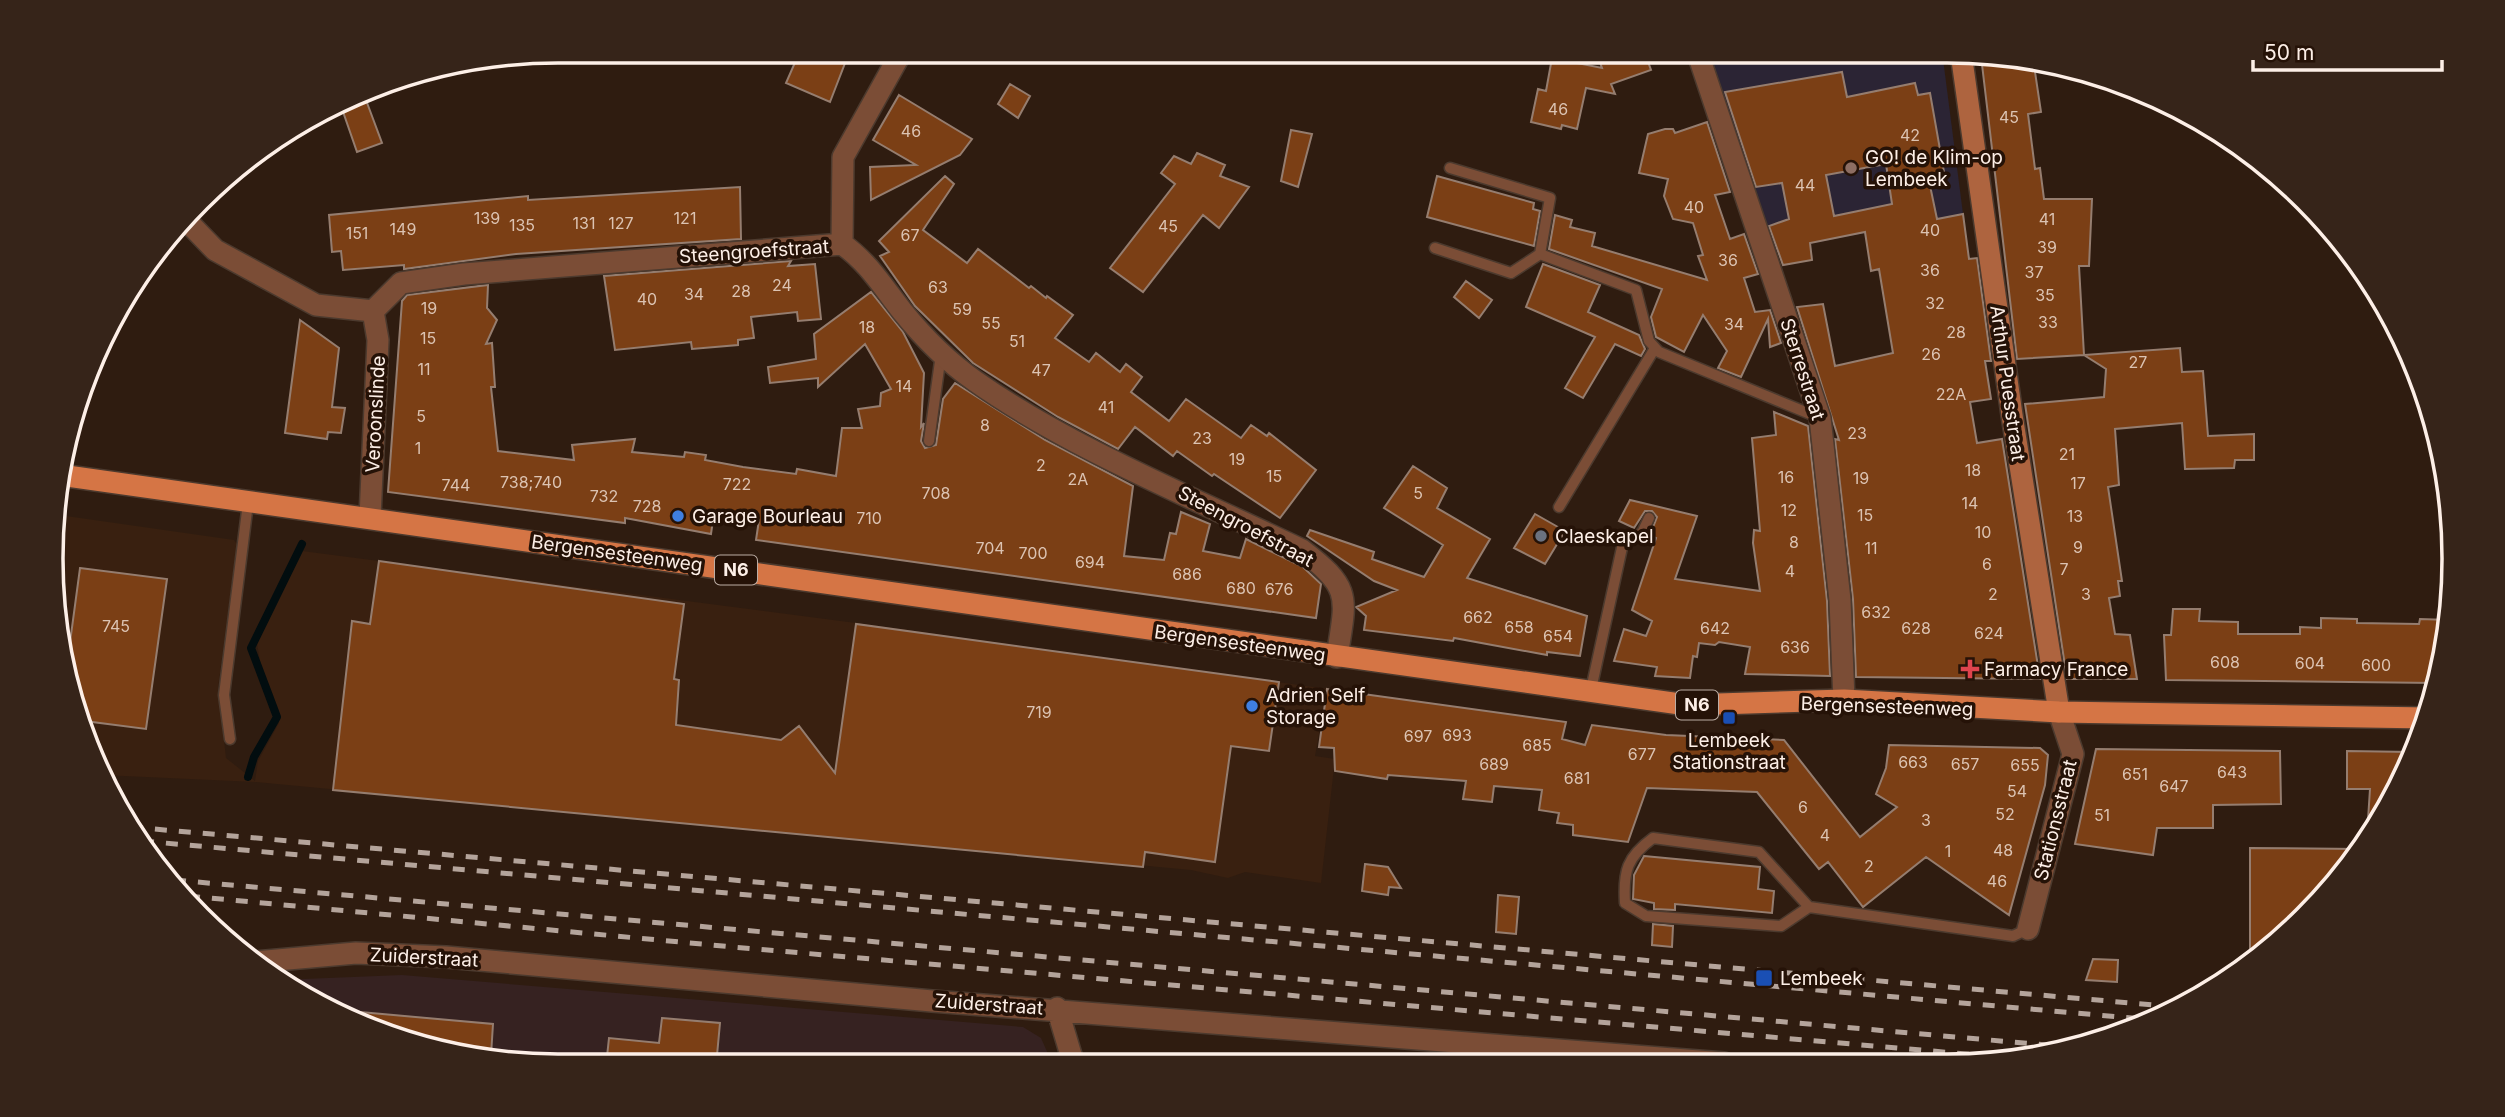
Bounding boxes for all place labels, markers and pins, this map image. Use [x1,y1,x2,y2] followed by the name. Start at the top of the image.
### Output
[1865,146,2003,191] place label: GO! de Klim-op Lembeek
[1843,160,1859,176] marker: GO! de Klim-op Lembeek
[692,505,843,528] place label: Garage Bourleau
[670,508,686,524] marker: Garage Bourleau
[1555,525,1654,548] place label: Claeskapel
[1533,528,1549,544] marker: Claeskapel
[1984,658,2128,681] place label: Farmacy France
[1962,661,1978,677] marker: Farmacy France
[1266,684,1365,729] place label: Adrien Self Storage
[1244,698,1260,714] marker: Adrien Self Storage
[1721,710,1737,726] marker: Lembeek Stationstraat
[1672,729,1786,774] place label: Lembeek Stationstraat
[1780,967,1863,990] place label: Lembeek
[1754,968,1774,988] marker: Lembeek

